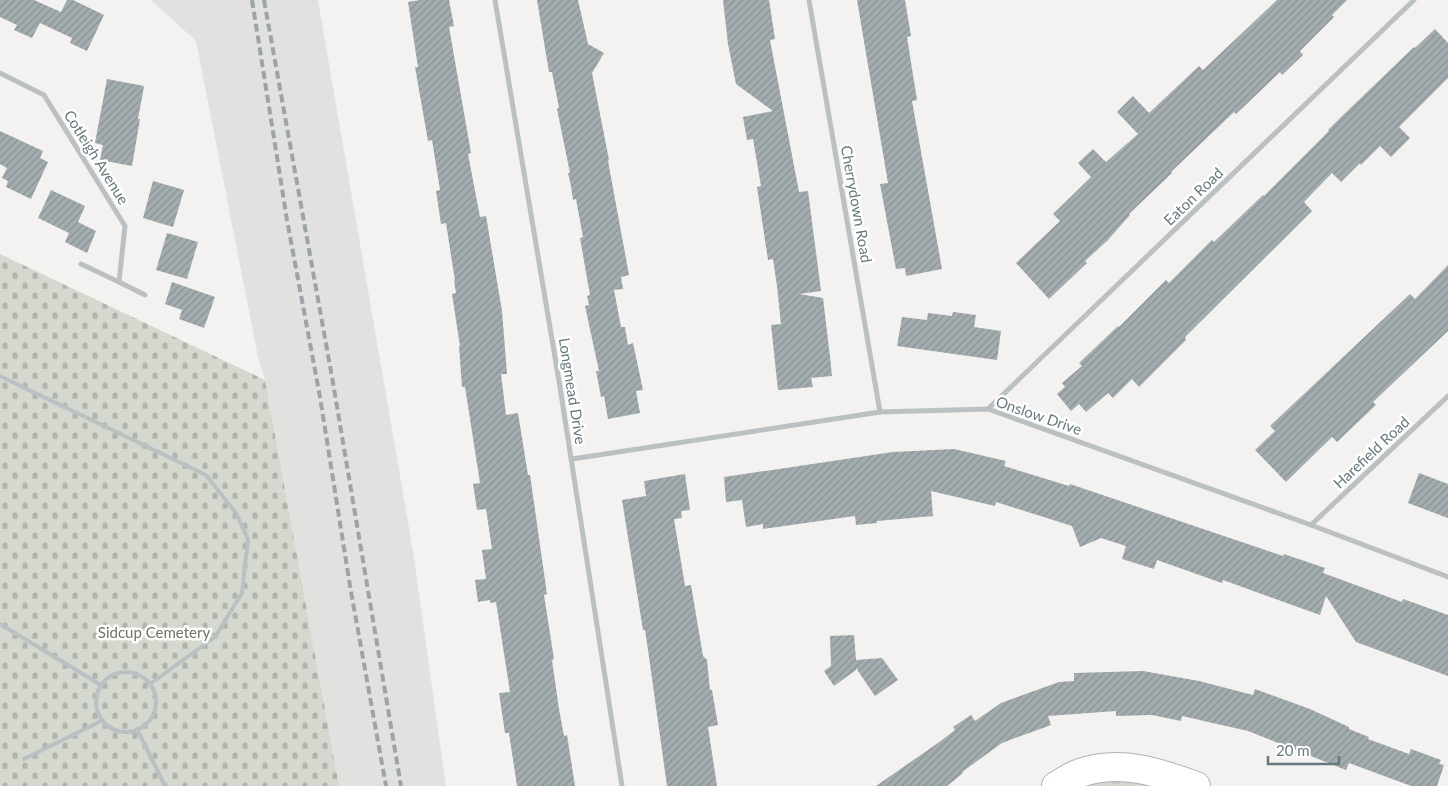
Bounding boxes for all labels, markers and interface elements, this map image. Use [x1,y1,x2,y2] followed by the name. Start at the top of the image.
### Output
[61,107,133,208] street label: Cotleigh Avenue
[838,144,876,264] street label: Cherrydown Road
[1160,163,1226,229] street label: Eaton Road
[556,336,590,446] street label: Longmead Drive
[994,392,1084,438] street label: Onslow Drive
[1329,412,1413,492] street label: Harefield Road
[98,623,210,641] park label: Sidcup Cemetery
[1268,734,1339,766] scale bar
[1276,741,1310,759] text: 20 m

